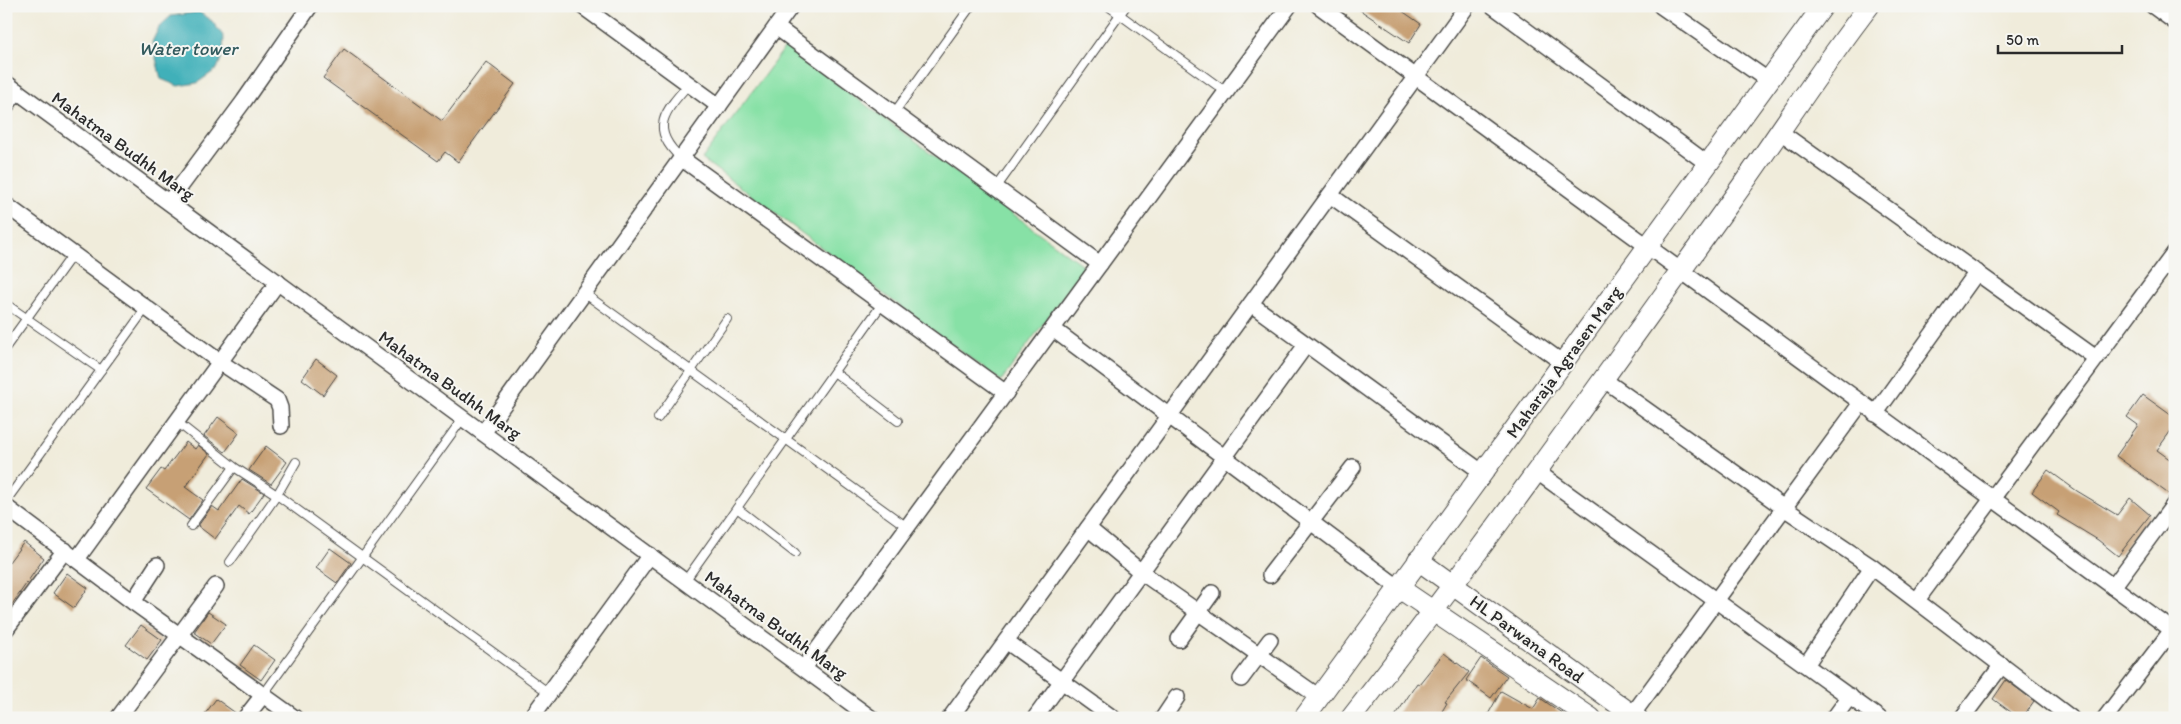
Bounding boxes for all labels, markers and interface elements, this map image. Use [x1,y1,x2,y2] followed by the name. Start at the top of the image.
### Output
[1998,22,2122,54] scale bar
[2006,31,2039,49] text: 50 m
[139,37,239,60] water label: Water tower
[47,87,199,206] street label: Mahatma Budhh Marg
[1501,281,1627,442] street label: Maharaja Agrasen Marg
[374,326,526,445] street label: Mahatma Budhh Marg
[700,566,852,685] street label: Mahatma Budhh Marg
[1465,590,1589,688] street label: HL Parwana Road

